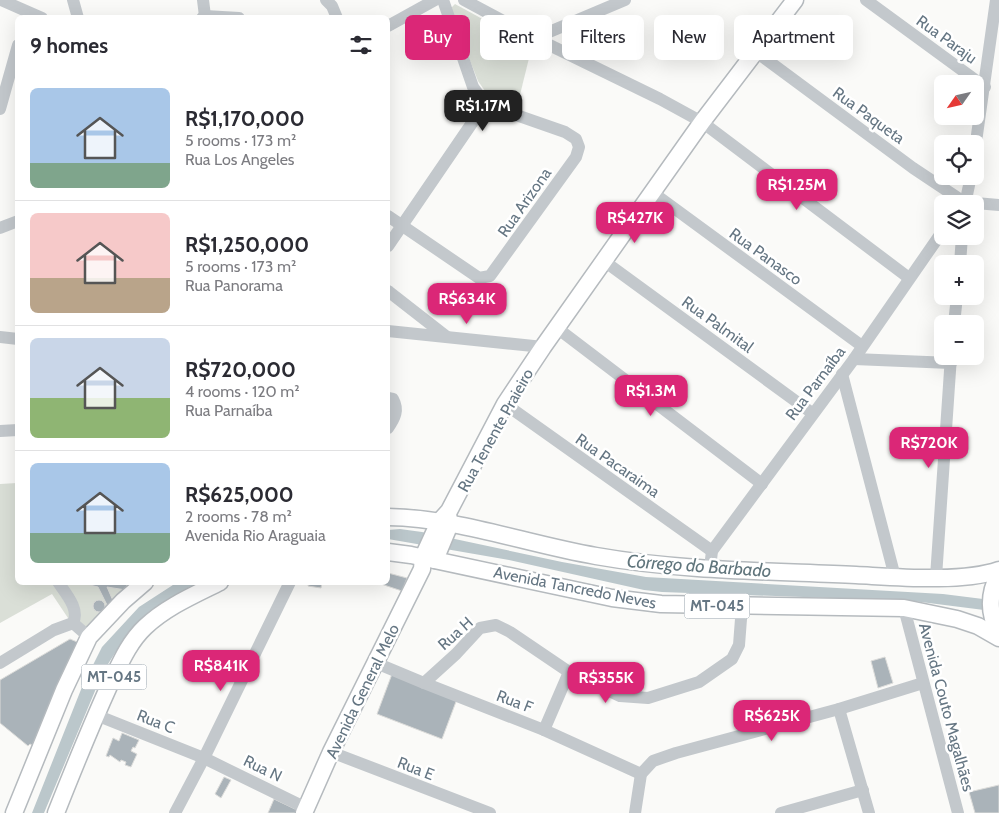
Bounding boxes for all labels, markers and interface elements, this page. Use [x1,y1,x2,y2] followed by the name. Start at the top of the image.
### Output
[913,11,981,68] street label: Rua Paraju
[405,15,470,60] chip: Buy
[480,15,552,60] chip: Rent
[562,15,644,60] chip: Filters
[654,15,724,60] chip: New
[734,15,853,60] chip: Apartment
[347,31,375,59] icon: filters
[30,33,108,58] text: 9 homes
[934,75,984,125] north arrow
[934,75,984,365] map controls
[829,83,909,148] street label: Rua Paqueta
[437,90,529,132] pin: R$1.17M
[455,96,511,115] text: R$1.17M
[185,106,305,131] text: R$1,170,000
[70,108,130,168] icon: home
[185,131,296,150] text: 5 rooms · 173 m²
[934,135,984,185] button: locate
[185,150,294,169] text: Rua Los Angeles
[494,164,555,241] street label: Rua Arizona
[751,168,843,211] pin: R$1.25M
[767,175,827,194] text: R$1.25M
[934,195,984,245] button: layers
[594,202,676,244] pin: R$427K
[607,208,663,227] text: R$427K
[726,224,806,289] street label: Rua Panasco
[185,232,309,257] text: R$1,250,000
[70,233,130,293] icon: home
[934,255,984,305] button: +
[185,257,296,276] text: 5 rooms · 173 m²
[185,276,283,295] text: Rua Panorama
[426,282,508,325] pin: R$634K
[439,289,495,308] text: R$634K
[678,292,757,357] street label: Rua Palmital
[934,315,984,365] button: −
[782,342,849,424] street label: Rua Parnaíba
[185,357,296,382] text: R$720,000
[70,358,130,418] icon: home
[454,365,537,495] street label: Rua Tenente Praieiro
[610,374,692,417] pin: R$1.3M
[626,381,676,400] text: R$1.3M
[185,382,300,401] text: 4 rooms · 120 m²
[185,401,272,420] text: Rua Parnaíba
[888,426,970,469] pin: R$720K
[572,429,664,502] street label: Rua Pacaraima
[900,433,958,452] text: R$720K
[185,482,294,507] text: R$625,000
[70,483,130,543] icon: home
[185,507,292,526] text: 2 rooms · 78 m²
[185,526,326,545] text: Avenida Rio Araguaia
[626,550,772,582] water label: Córrego do Barbado
[492,562,658,613] street label: Avenida Tancredo Neves
[684,594,750,618] road number: MT-045
[434,613,477,654] street label: Rua H
[322,621,403,762] street label: Avenida General Melo
[915,621,978,794] street label: Avenida Couto Magalhães
[180,650,262,692] pin: R$841K
[194,656,248,675] text: R$841K
[565,662,647,704] pin: R$355K
[82,664,146,690] road number: MT-045
[578,668,634,687] text: R$355K
[494,686,536,717] street label: Rua F
[731,700,813,742] pin: R$625K
[134,706,178,737] street label: Rua C
[744,706,800,725] text: R$625K
[240,751,285,786] street label: Rua N
[395,753,437,784] street label: Rua E

